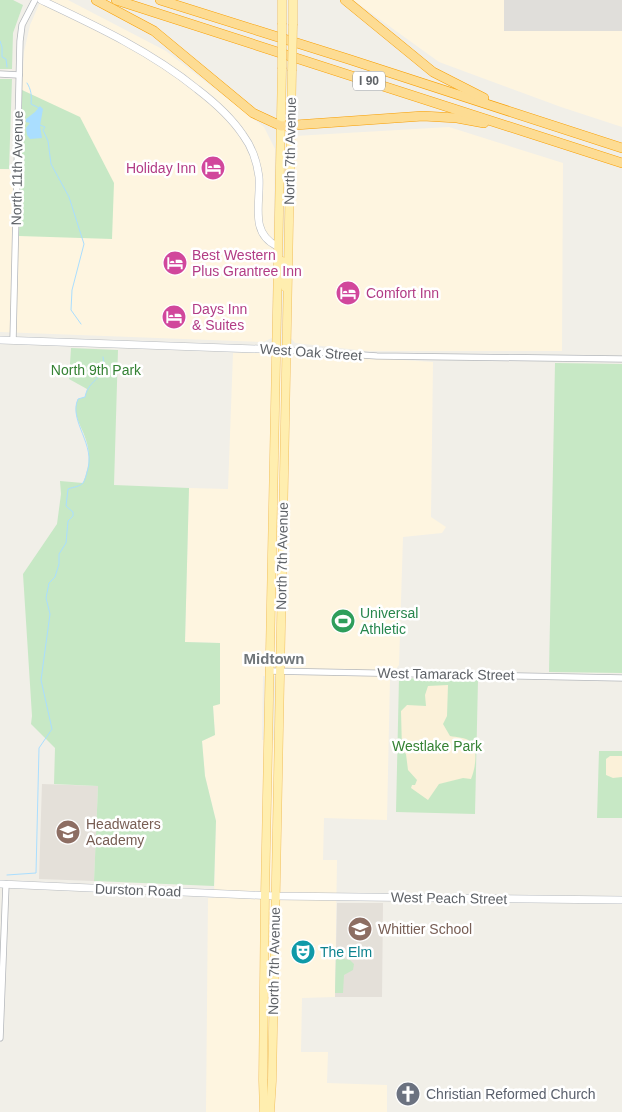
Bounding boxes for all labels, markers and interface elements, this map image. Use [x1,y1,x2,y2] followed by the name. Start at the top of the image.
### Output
[353,72,385,90] road number: I 90
[281,97,299,205] street label: North 7th Avenue
[8,110,26,225] street label: North 11th Avenue
[200,155,226,181] hotel icon: Holiday Inn
[126,160,196,176] place label: Holiday Inn
[192,247,302,279] place label: Best Western Plus Grantree Inn
[162,250,188,276] hotel icon: Best Western Plus Grantree Inn
[335,280,361,306] hotel icon: Comfort Inn
[366,285,439,301] place label: Comfort Inn
[192,301,247,333] place label: Days Inn & Suites
[161,304,187,330] hotel icon: Days Inn & Suites
[259,340,363,364] street label: West Oak Street
[51,362,142,378] park label: North 9th Park
[273,502,291,610] street label: North 7th Avenue
[360,605,418,637] place label: Universal Athletic
[330,608,356,634] sports icon: Universal Athletic
[244,650,304,667] district label: Midtown
[377,665,515,683] street label: West Tamarack Street
[392,738,483,754] park label: Westlake Park
[86,816,161,848] place label: Headwaters Academy
[55,819,81,845] school or university icon: Headwaters Academy
[95,880,181,900] street label: Durston Road
[391,889,507,907] street label: West Peach Street
[265,907,283,1015] street label: North 7th Avenue
[347,916,373,942] school or university icon: Whittier School
[378,921,472,937] place label: Whittier School
[290,939,316,965] theatre icon: The Elm
[320,944,372,960] place label: The Elm
[395,1081,421,1107] church icon: Christian Reformed Church
[426,1086,596,1102] place label: Christian Reformed Church

